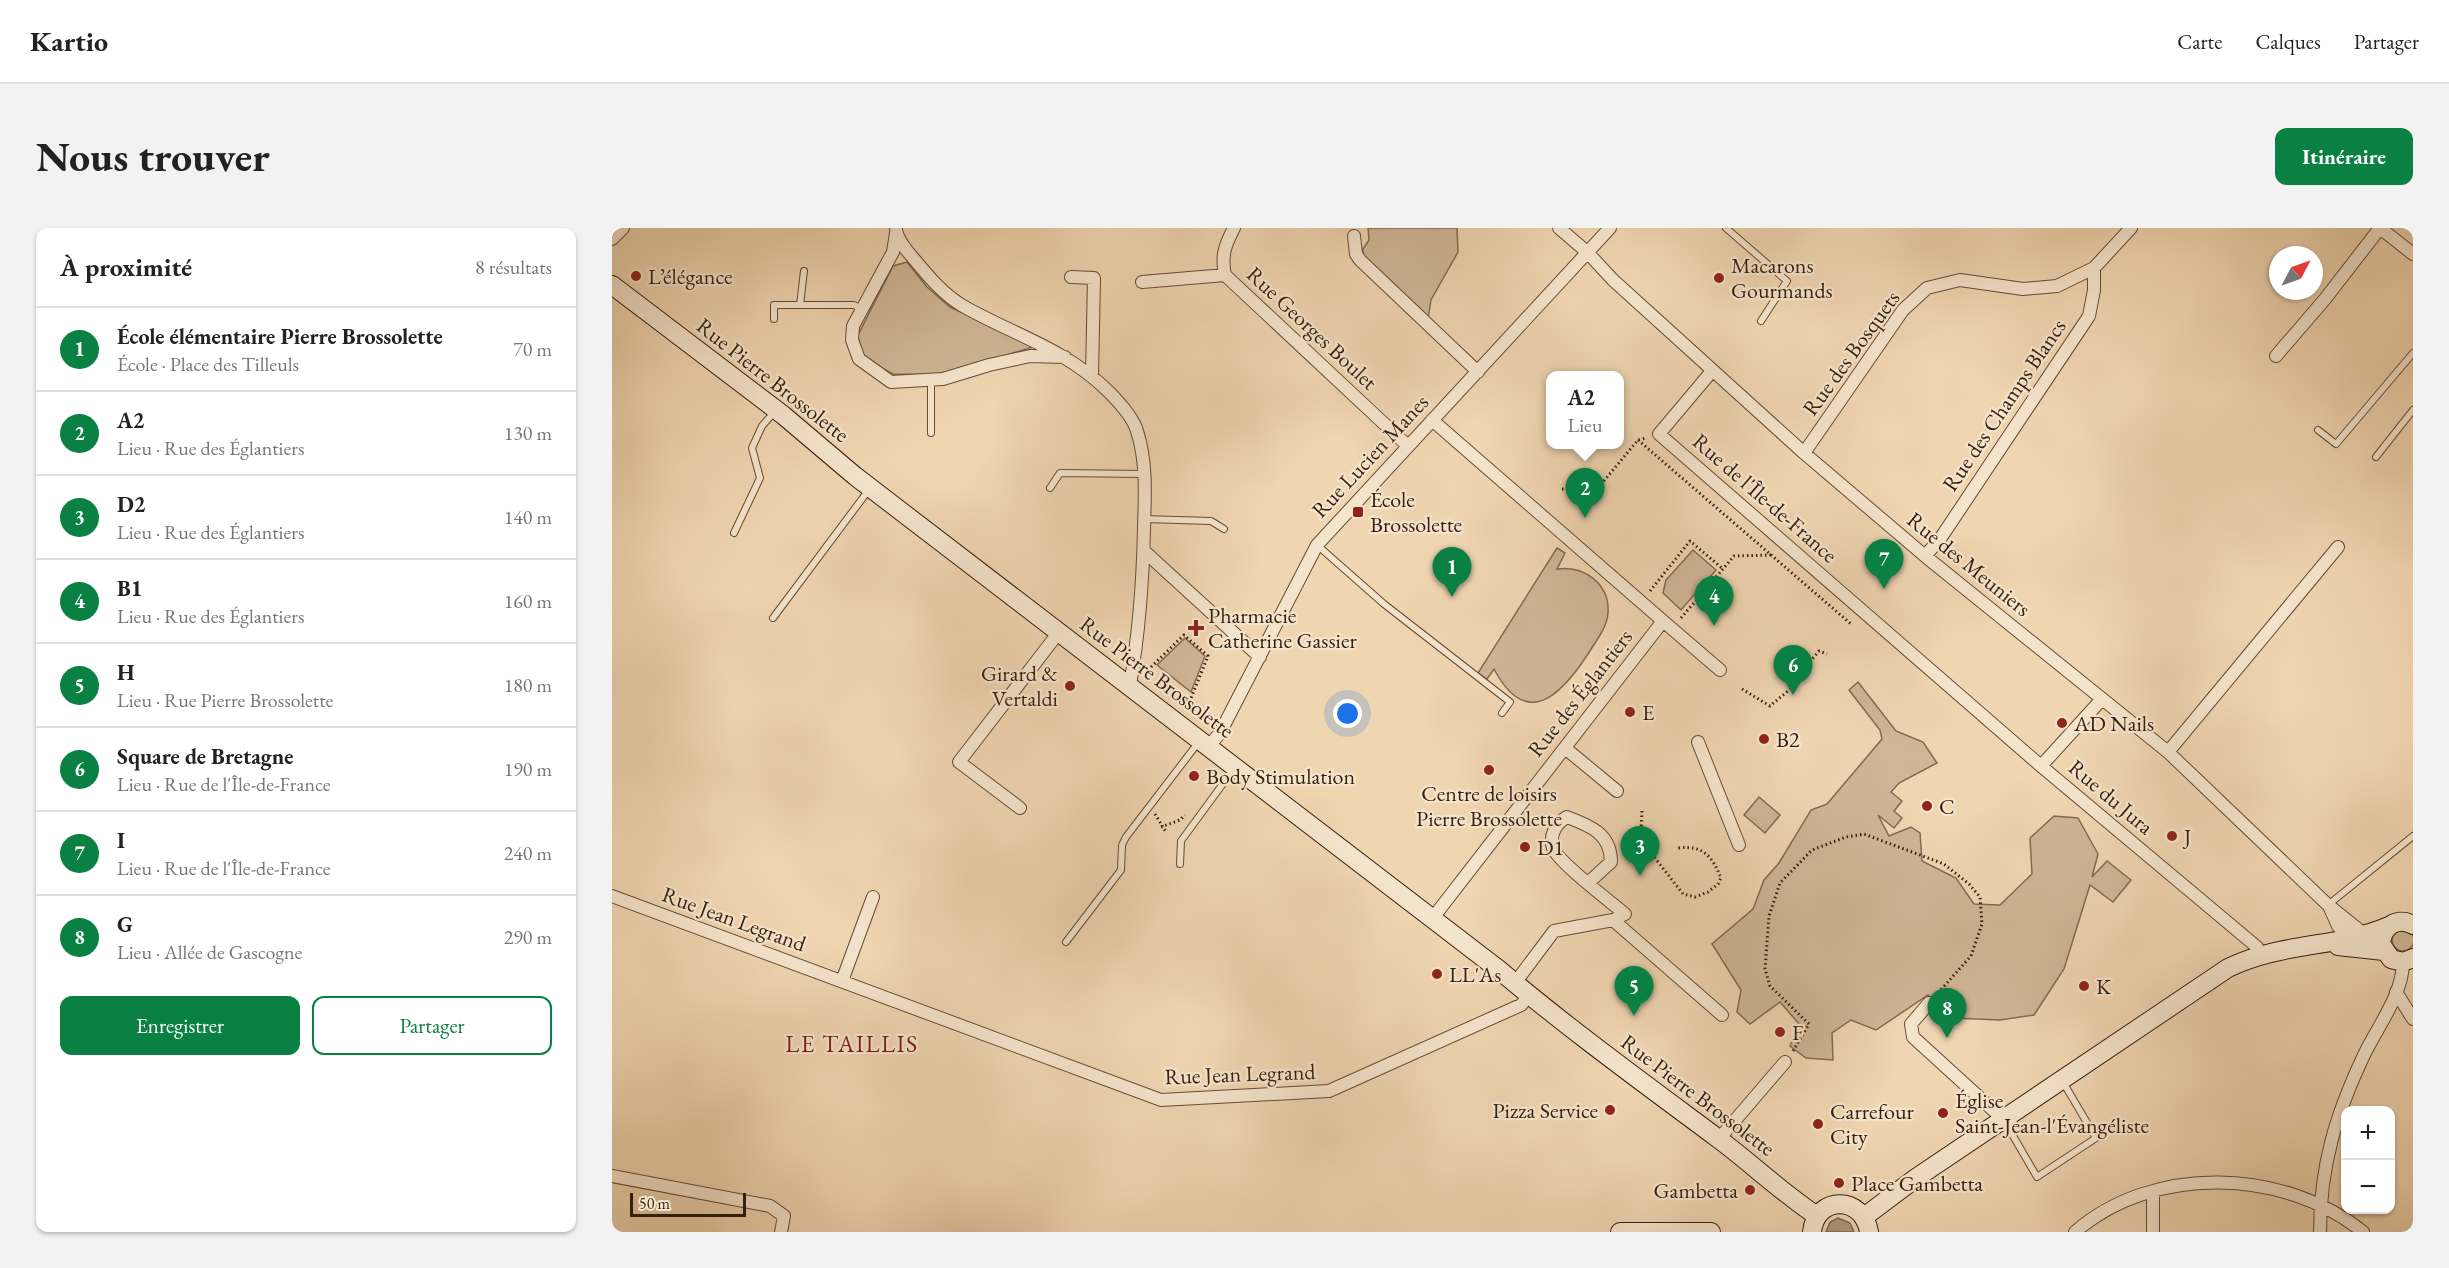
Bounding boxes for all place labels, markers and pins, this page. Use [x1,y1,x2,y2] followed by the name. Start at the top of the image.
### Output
[1731,251,1833,305] place label: Macarons Gourmands
[648,262,733,291] place label: L’élégance
[629,269,643,283] marker: L’élégance
[1712,271,1726,285] marker: Macarons Gourmands
[1566,468,1604,518] pin: 2
[1370,485,1463,539] place label: École Brossolette
[1351,505,1365,519] marker: École Brossolette
[1864,540,1904,589] pin: 7
[1432,548,1472,597] pin: 1
[1694,576,1734,626] pin: 4
[1208,601,1358,655] place label: Pharmacie Catherine Gassier
[1189,621,1203,635] marker: Pharmacie Catherine Gassier
[1774,646,1812,695] pin: 6
[981,659,1058,713] place label: Girard & Vertaldi
[1063,679,1077,693] marker: Girard & Vertaldi
[1642,698,1654,727] place label: E
[1623,705,1637,719] marker: E
[2073,709,2154,738] place label: AD Nails
[2055,716,2069,730] marker: AD Nails
[1776,725,1800,754] place label: B2
[1757,732,1771,746] marker: B2
[1206,762,1355,791] place label: Body Stimulation
[1482,763,1496,777] marker: Centre de loisirs Pierre Brossolette
[1187,769,1201,783] marker: Body Stimulation
[1416,779,1562,833] place label: Centre de loisirs Pierre Brossolette
[1939,792,1955,821] place label: C
[1920,799,1934,813] marker: C
[2182,822,2191,851] place label: J
[1620,826,1660,876] pin: 3
[2165,829,2179,843] marker: J
[1537,833,1564,862] place label: D1
[1518,840,1532,854] marker: D1
[1449,960,1501,989] place label: LL'As
[1614,966,1654,1016] pin: 5
[1430,967,1444,981] marker: LL'As
[2096,972,2112,1001] place label: K
[2077,979,2091,993] marker: K
[1928,988,1966,1038] pin: 8
[1792,1018,1803,1047] place label: F
[1773,1025,1787,1039] marker: F
[1955,1086,2149,1140] place label: Église Saint-Jean-l'Évangéliste
[1492,1096,1598,1125] place label: Pizza Service
[1830,1097,1915,1151] place label: Carrefour City
[1603,1103,1617,1117] marker: Pizza Service
[1936,1106,1950,1120] marker: Église Saint-Jean-l'Évangéliste
[1811,1117,1825,1131] marker: Carrefour City
[1851,1169,1983,1198] place label: Place Gambetta
[1654,1176,1738,1205] place label: Gambetta
[1832,1176,1846,1190] marker: Place Gambetta
[1743,1183,1757,1197] marker: Gambetta

